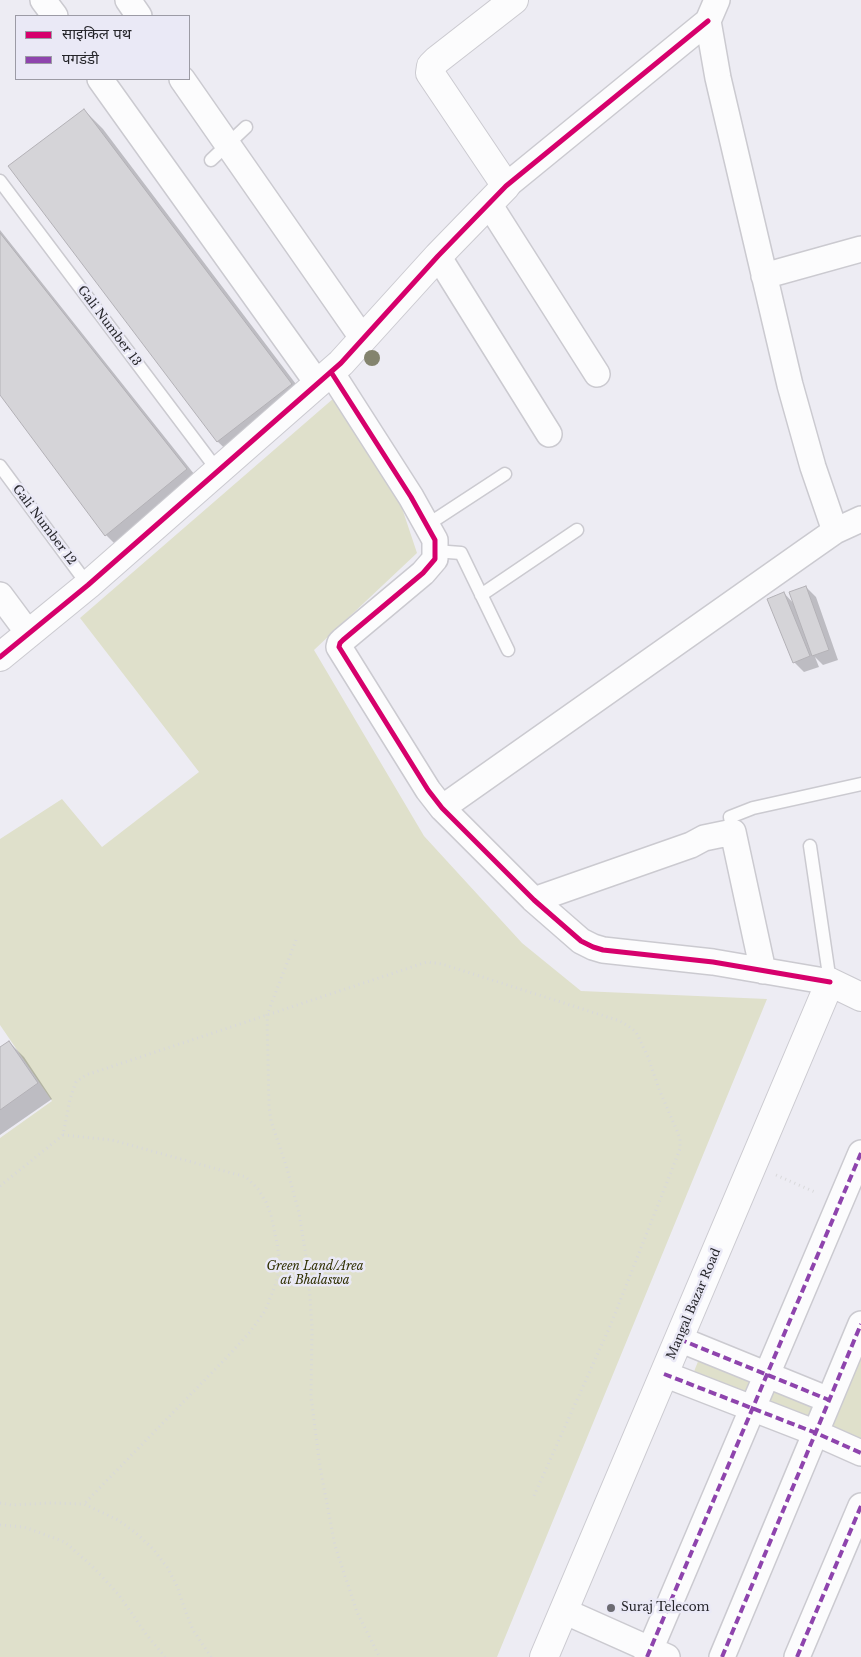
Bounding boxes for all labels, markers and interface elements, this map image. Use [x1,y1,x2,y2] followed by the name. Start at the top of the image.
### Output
[15,15,190,80] legend
[62,24,131,43] text: साइकिल पथ
[62,49,99,68] text: पगडंडी
[74,283,144,369] street label: Gali Number 13
[9,482,79,568] street label: Gali Number 12
[664,1246,724,1362] street label: Mangal Bazar Road
[266,1260,364,1288] park label: Green Land/Area at Bhalaswa
[621,1601,709,1615] place label: Suraj Telecom
[605,1602,617,1614] marker: Suraj Telecom

